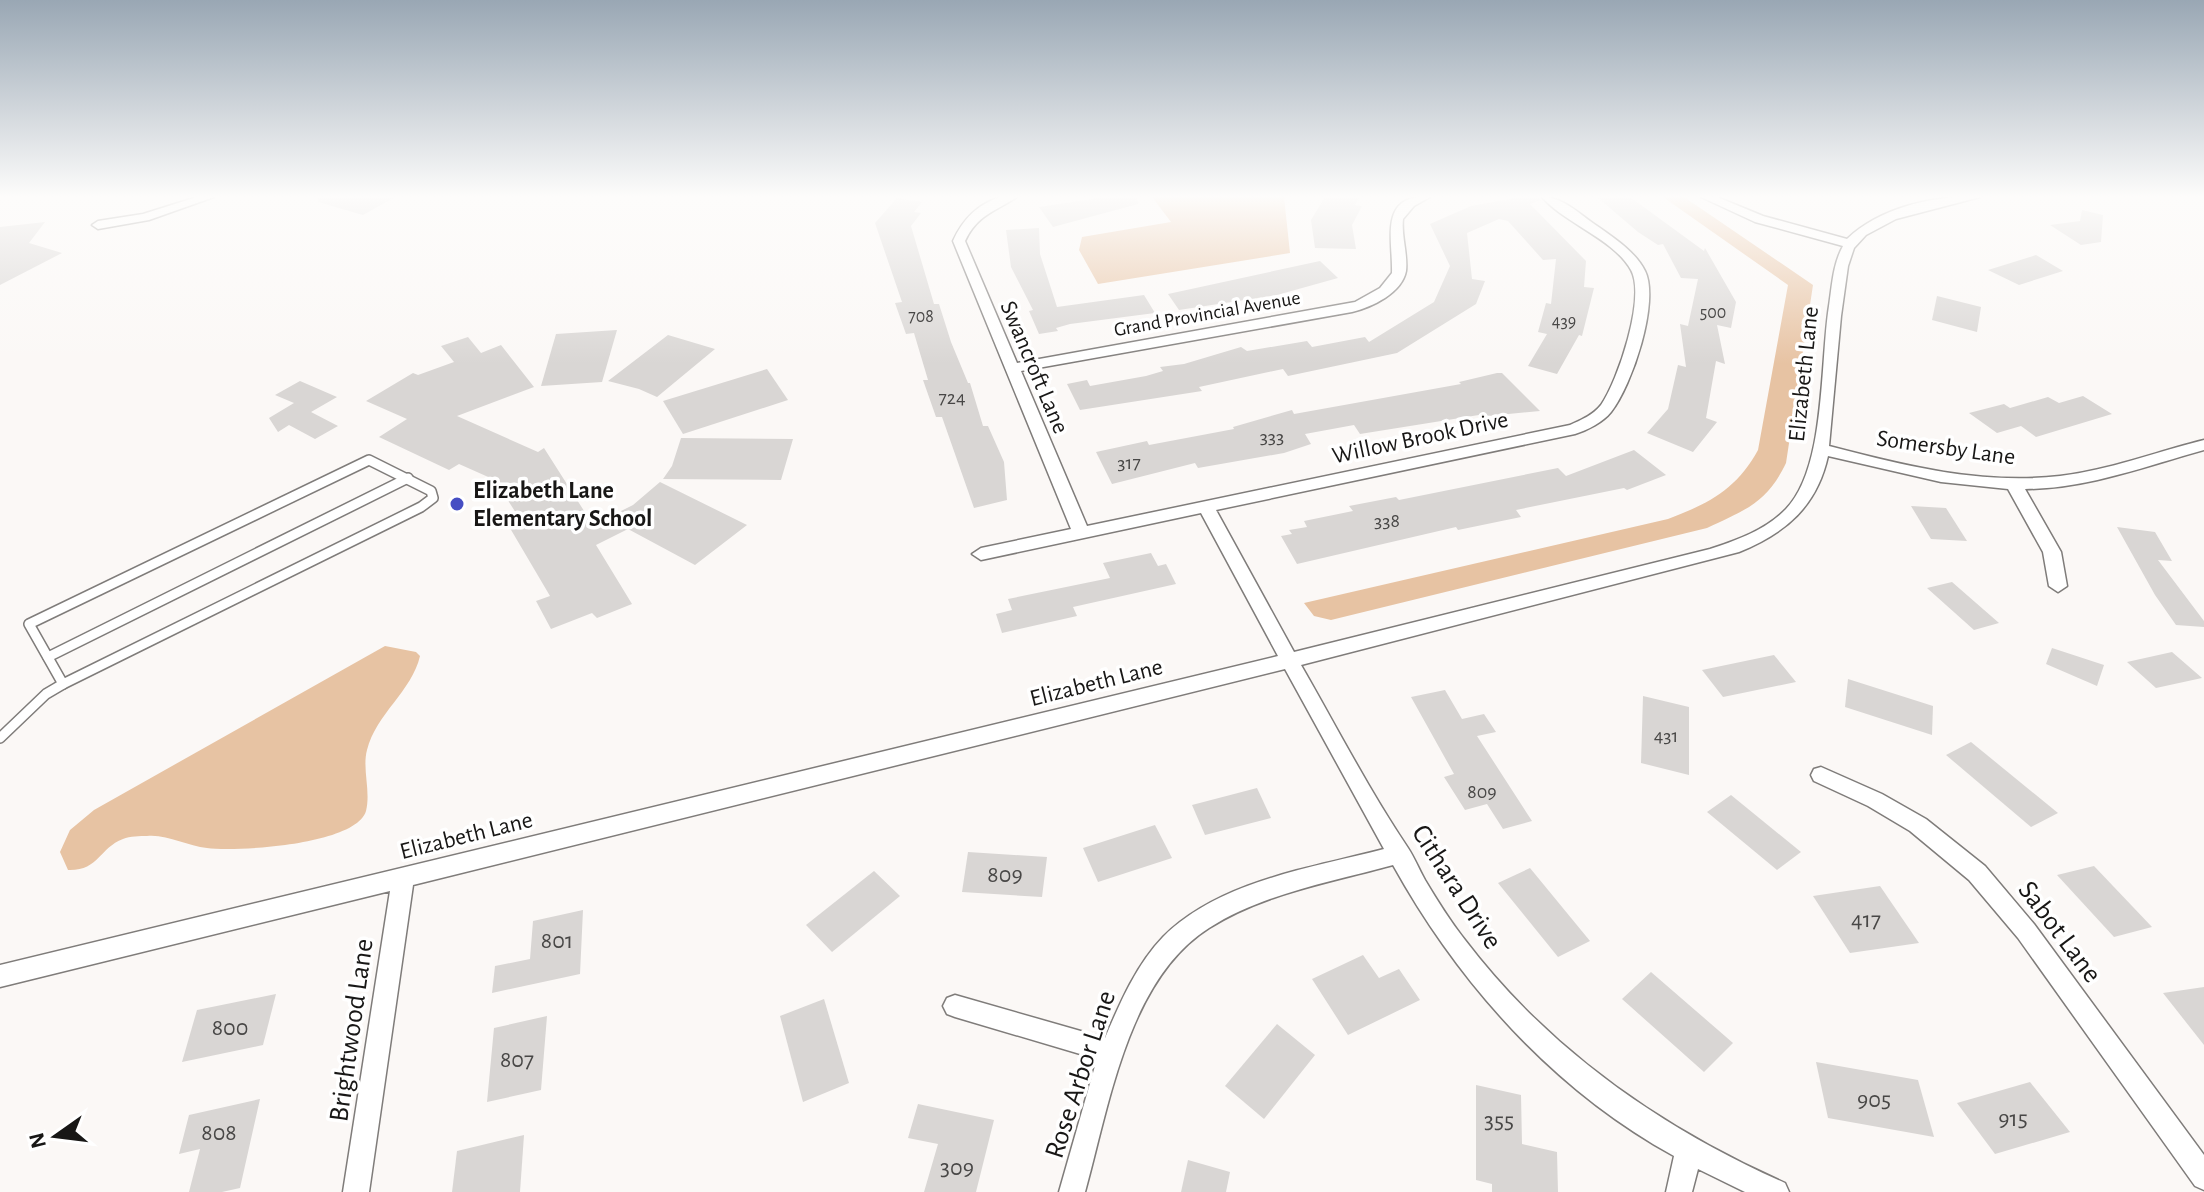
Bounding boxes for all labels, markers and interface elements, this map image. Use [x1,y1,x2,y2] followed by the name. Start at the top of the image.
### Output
[1112,288,1302,340] street label: Grand Provincial Avenue
[995,298,1073,437] street label: Swancroft Lane
[1700,304,1726,322] house number: 500
[1785,305,1823,443] street label: Elizabeth Lane
[908,308,934,326] house number: 708
[1552,313,1576,331] house number: 439
[938,388,966,408] house number: 724
[1330,408,1510,468] street label: Willow Brook Drive
[1875,426,2017,470] street label: Somersby Lane
[1260,427,1284,447] house number: 333
[1117,453,1141,473] house number: 317
[473,479,652,531] place label: Elizabeth Lane Elementary School
[448,495,466,513] marker: Elizabeth Lane Elementary School
[1374,511,1400,531] house number: 338
[1027,655,1165,711] street label: Elizabeth Lane
[1654,726,1678,746] house number: 431
[1467,782,1497,802] house number: 809
[397,808,535,864] street label: Elizabeth Lane
[1406,820,1507,954] street label: Cithara Drive
[987,863,1023,887] house number: 809
[2012,876,2106,988] street label: Sabot Lane
[1851,908,1881,932] house number: 417
[541,929,573,953] house number: 801
[325,937,379,1124] street label: Brightwood Lane
[1041,987,1121,1162] street label: Rose Arbor Lane
[212,1016,248,1040] house number: 800
[500,1048,534,1072] house number: 807
[1857,1088,1891,1112] house number: 905
[16,1096,96,1176] north arrow
[1998,1107,2028,1131] house number: 915
[1484,1109,1514,1133] house number: 355
[201,1121,237,1145] house number: 808
[25,1131,50,1151] text: N
[940,1156,974,1180] house number: 309

